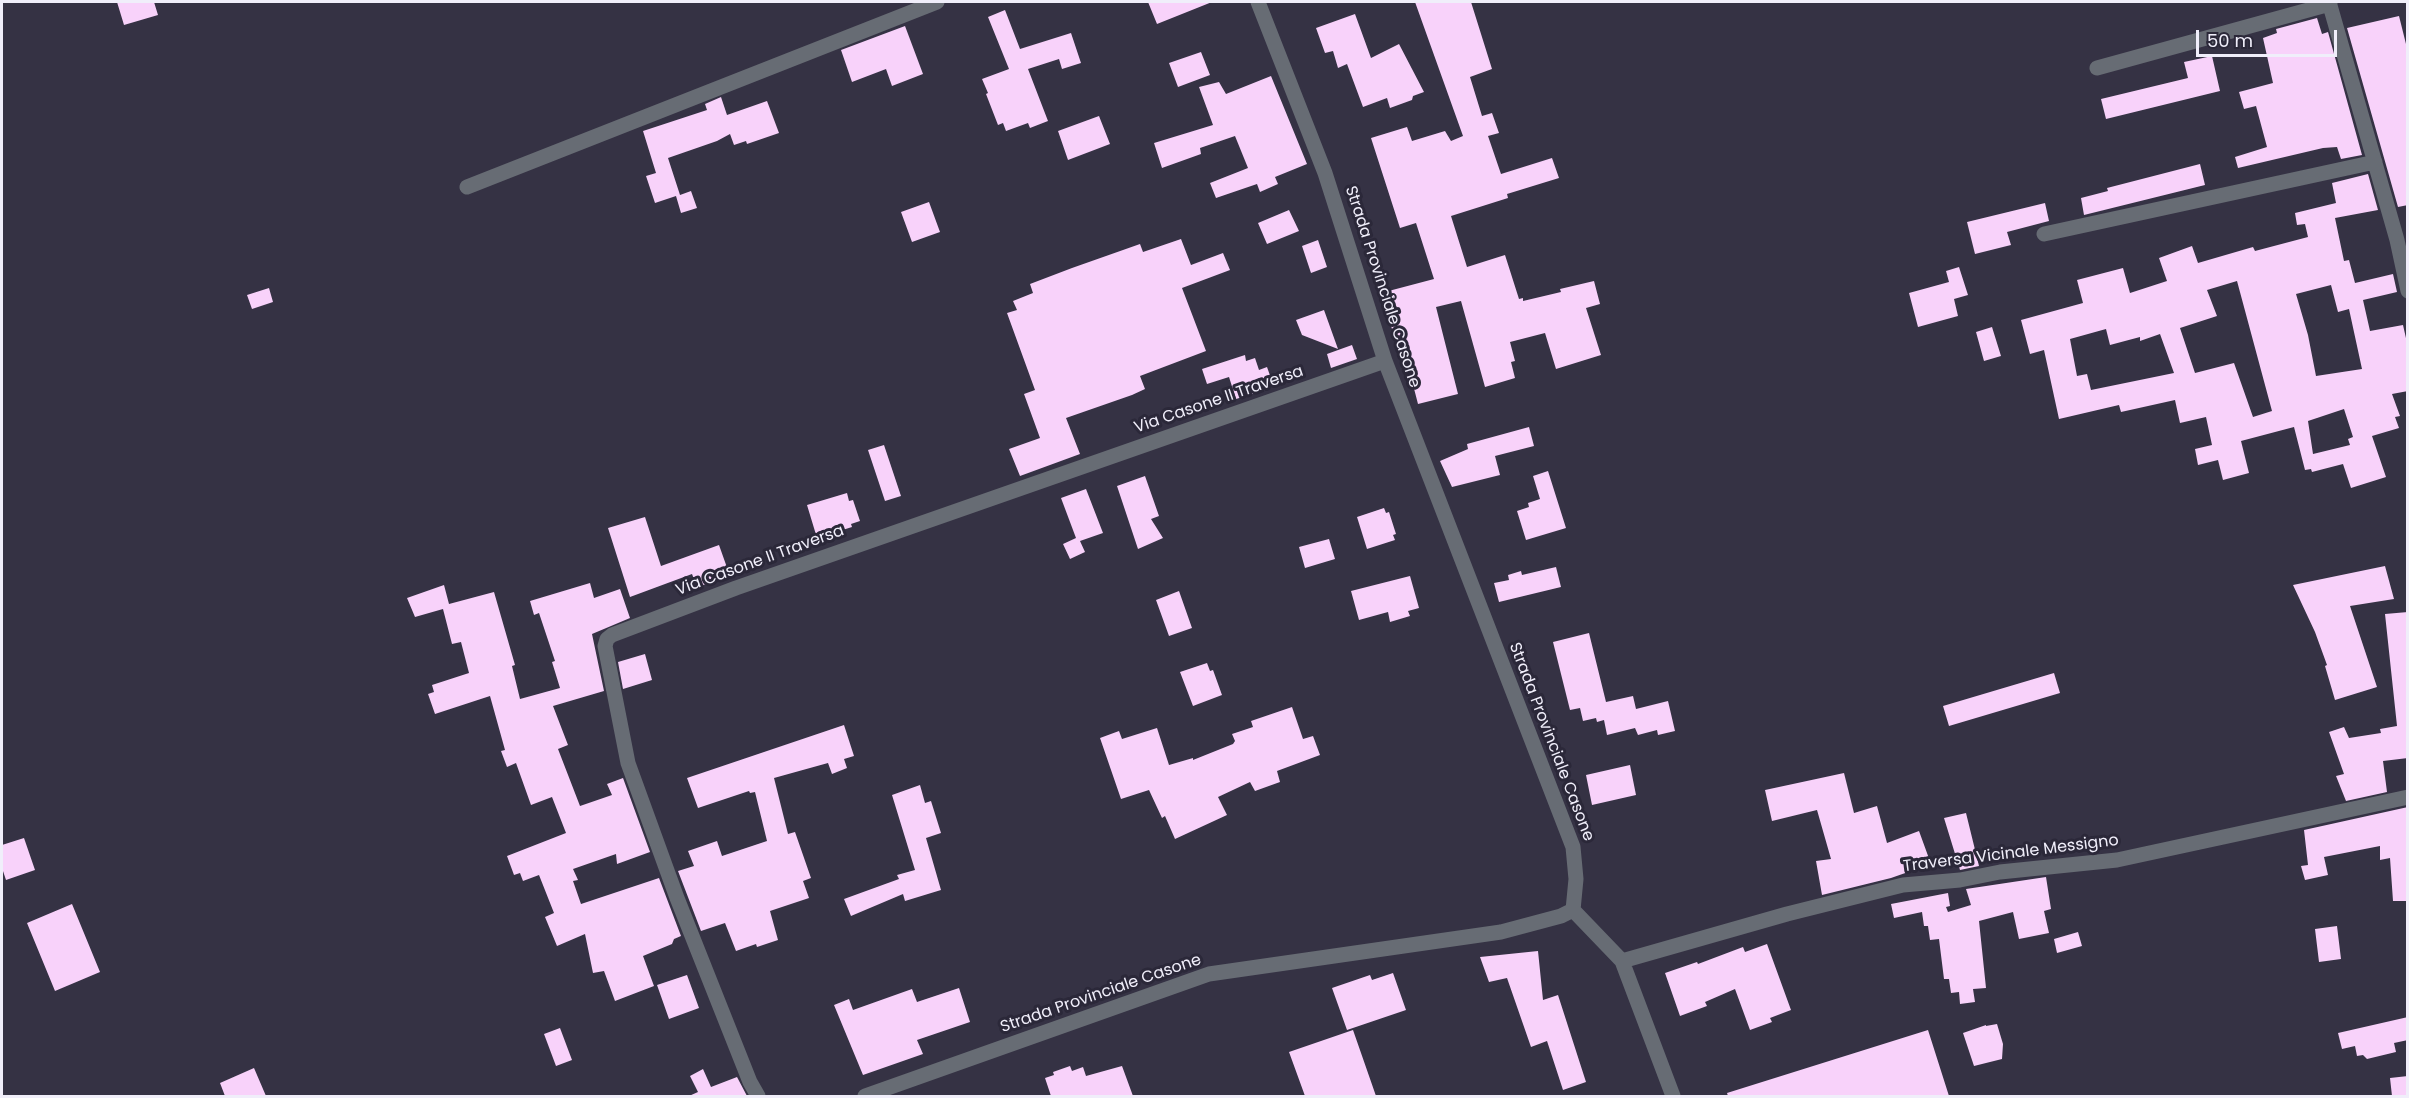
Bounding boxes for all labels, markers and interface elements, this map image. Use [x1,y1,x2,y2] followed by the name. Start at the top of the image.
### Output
[2199,18,2340,56] scale bar
[2207,28,2253,53] text: 50 m
[1340,184,1424,390] street label: Strada Provinciale Casone
[1132,362,1306,438] street label: Via Casone II Traversa
[673,522,847,600] street label: Via Casone II Traversa
[1504,640,1598,844] street label: Strada Provinciale Casone
[1902,831,2120,877] street label: Traversa Vicinale Messigno
[998,951,1204,1037] street label: Strada Provinciale Casone

